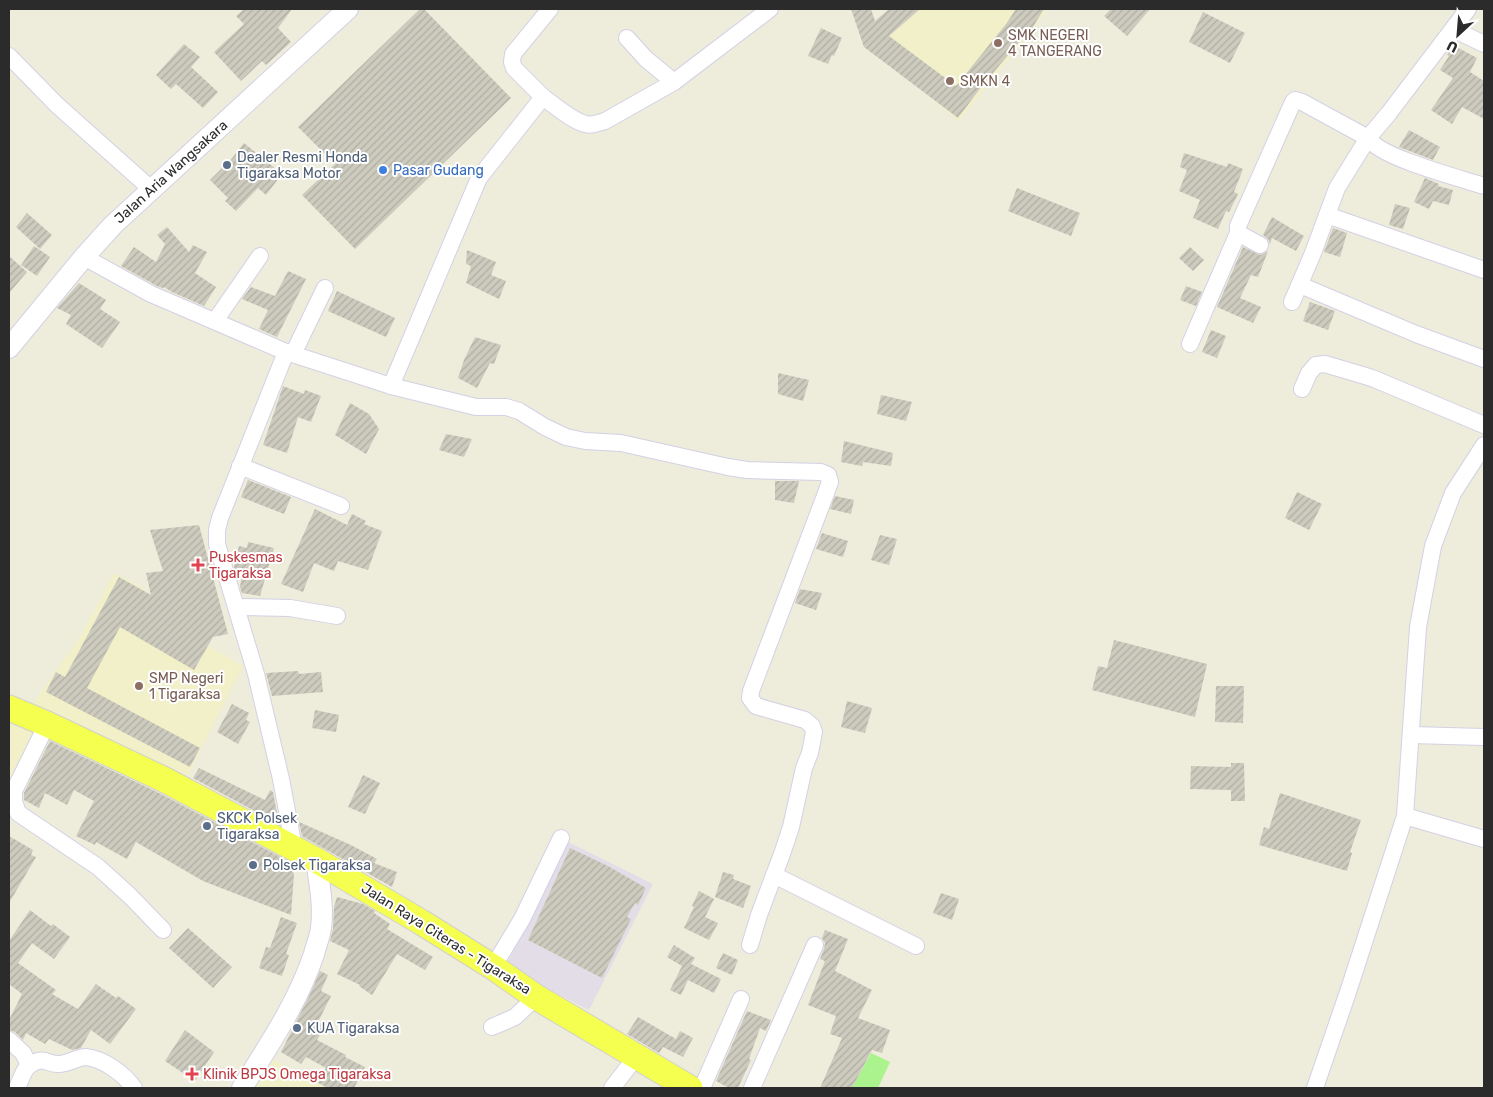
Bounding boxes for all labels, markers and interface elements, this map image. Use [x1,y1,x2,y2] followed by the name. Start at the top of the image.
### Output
[1433,10,1483,60] north arrow
[1008,27,1102,60] place label: SMK NEGERI 4 TANGERANG
[1444,36,1461,56] text: U
[992,37,1004,49] marker: SMK NEGERI 4 TANGERANG
[960,73,1010,90] place label: SMKN 4
[944,75,956,87] marker: SMKN 4
[111,117,231,227] street label: Jalan Aria Wangsakara
[237,149,368,182] place label: Dealer Resmi Honda Tigaraksa Motor
[221,159,233,171] marker: Dealer Resmi Honda Tigaraksa Motor
[393,162,484,179] place label: Pasar Gudang
[377,164,389,176] marker: Pasar Gudang
[209,549,283,582] place label: Puskesmas Tigaraksa
[191,558,205,572] marker: Puskesmas Tigaraksa
[149,670,223,703] place label: SMP Negeri 1 Tigaraksa
[133,680,145,692] marker: SMP Negeri 1 Tigaraksa
[217,810,298,843] place label: SKCK Polsek Tigaraksa
[201,820,213,832] marker: SKCK Polsek Tigaraksa
[263,857,371,874] place label: Polsek Tigaraksa
[247,859,259,871] marker: Polsek Tigaraksa
[358,880,534,998] street label: Jalan Raya Citeras - Tigaraksa
[307,1020,400,1037] place label: KUA Tigaraksa
[291,1022,303,1034] marker: KUA Tigaraksa
[203,1066,391,1083] place label: Klinik BPJS Omega Tigaraksa
[185,1067,199,1081] marker: Klinik BPJS Omega Tigaraksa

